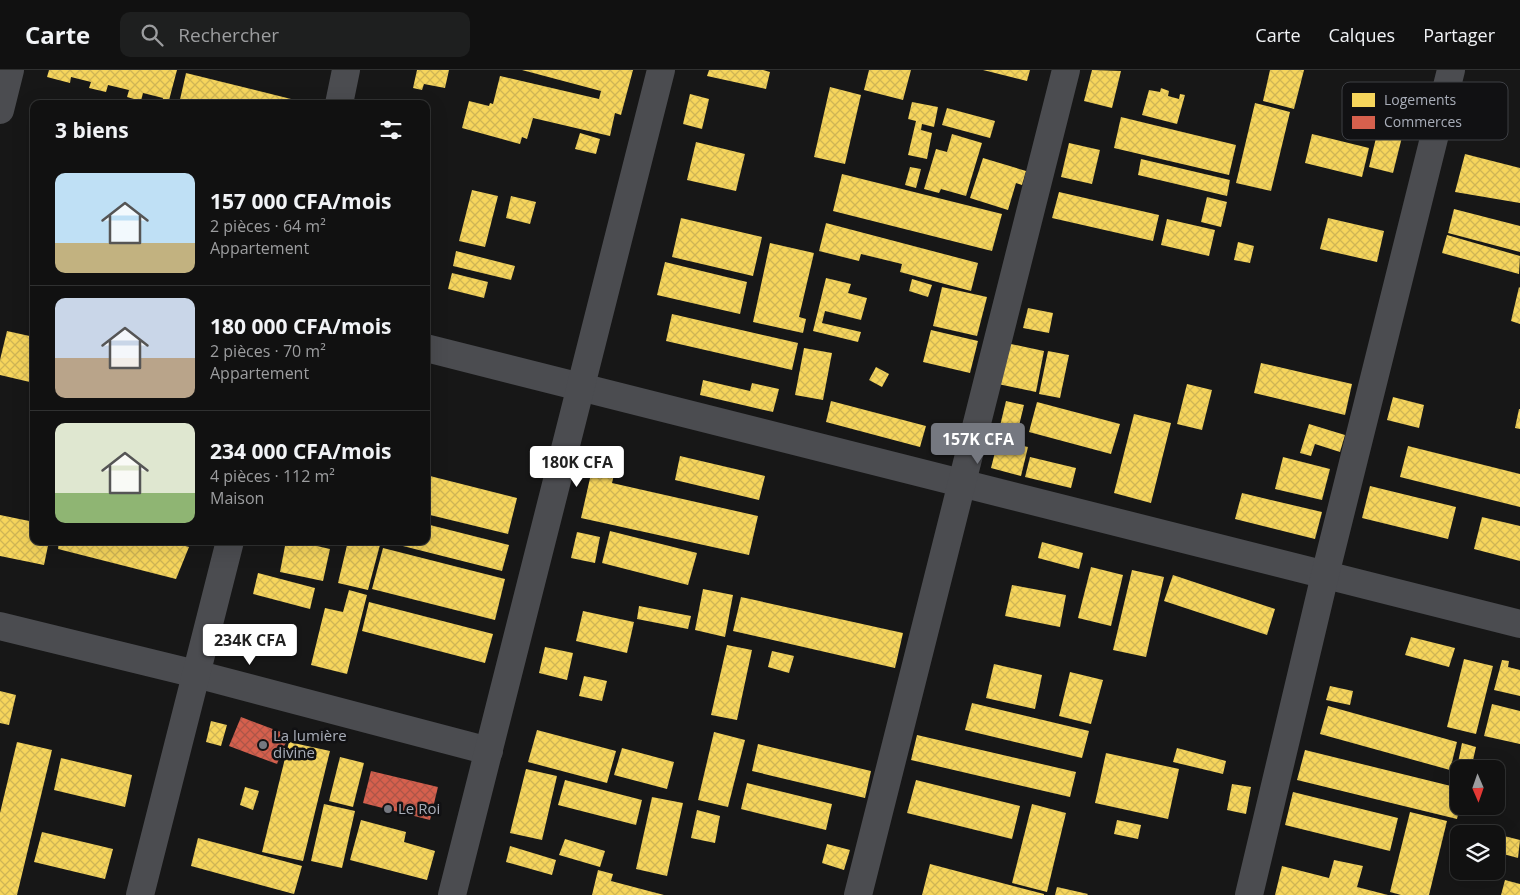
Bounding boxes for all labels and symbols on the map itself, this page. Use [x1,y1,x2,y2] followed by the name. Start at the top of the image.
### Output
[1342,82,1508,140] legend
[1384,90,1457,109] text: Logements
[1384,112,1462,131] text: Commerces
[926,422,1030,465] pin: 157K CFA
[525,446,629,488] pin: 180K CFA
[198,624,302,666] pin: 234K CFA
[273,725,347,762] place label: La lumière divine
[257,739,269,751] marker: La lumière divine
[1450,760,1505,815] north arrow
[398,798,440,818] place label: Le Roi
[382,803,394,815] marker: Le Roi

